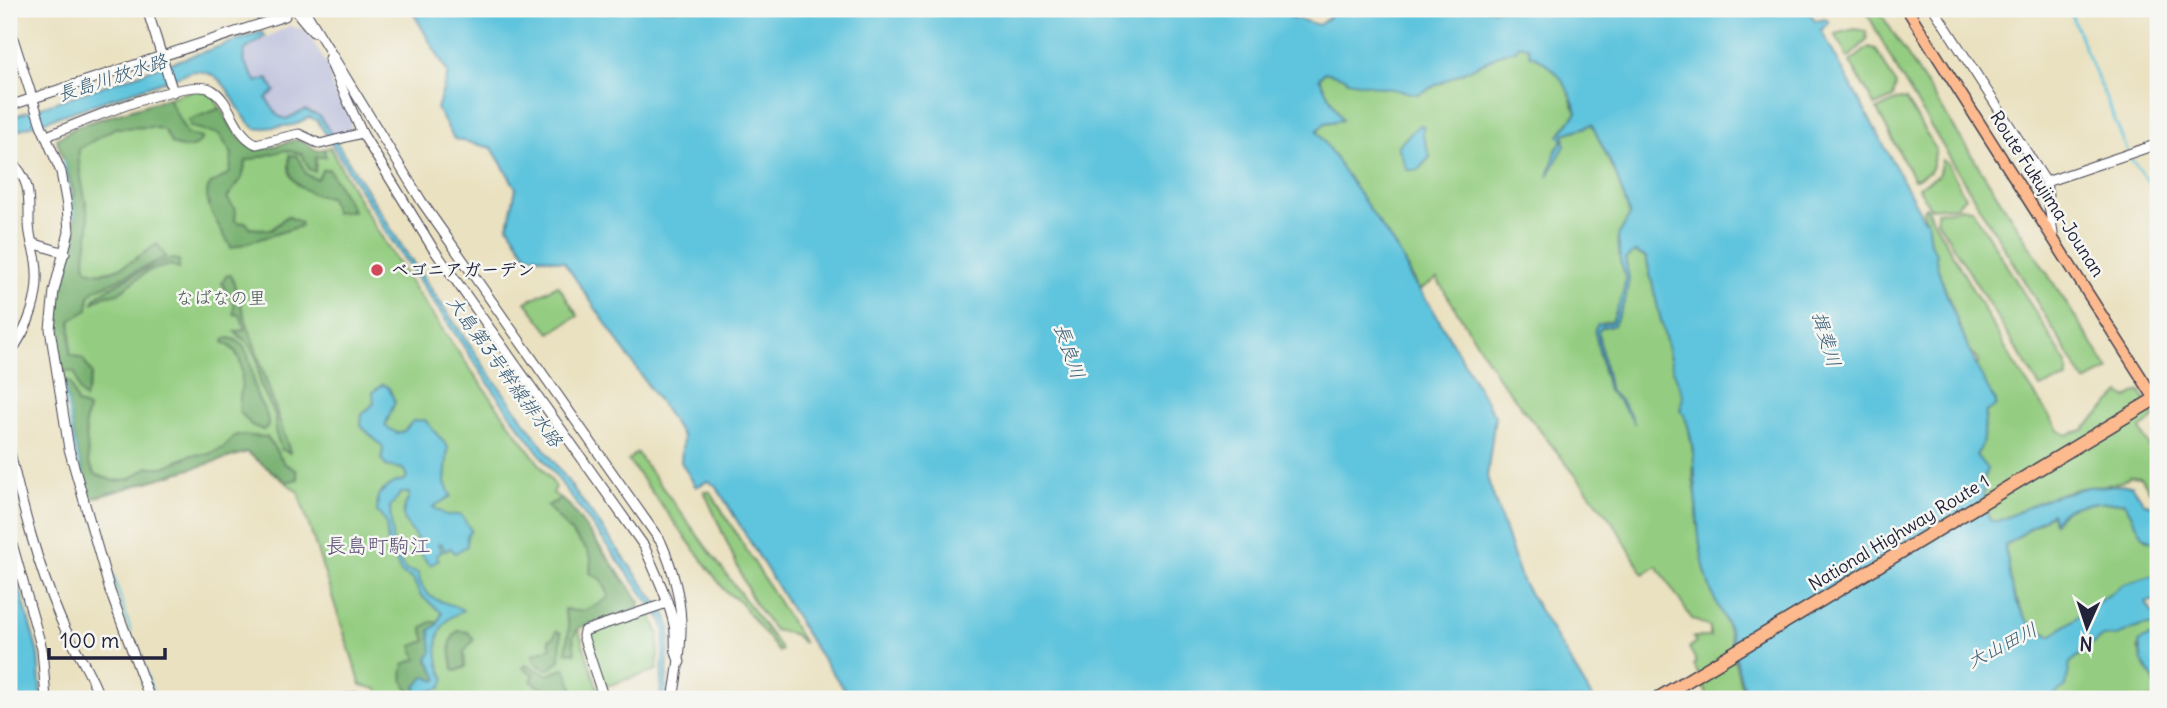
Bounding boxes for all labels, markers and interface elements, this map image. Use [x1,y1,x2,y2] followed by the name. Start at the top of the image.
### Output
[54,48,171,106] water label: 長島川放水路
[1985,106,2110,281] street label: Route Fukujima-Jounan
[391,258,535,281] place label: ベゴニアガーデン
[369,262,385,278] marker: ベゴニアガーデン
[176,286,266,309] park label: なばなの里
[442,290,569,452] water label: 大島第3号幹線排水路
[1807,308,1847,370] water label: 揖斐川
[1049,320,1091,382] water label: 長良川
[1804,469,1993,596] street label: National Highway Route 1
[326,532,431,559] district label: 長島町駒江
[2052,592,2122,662] north arrow
[49,617,164,661] scale bar
[1963,617,2041,673] water label: 大山田川
[60,627,119,654] text: 100 m
[2079,632,2093,656] text: N

